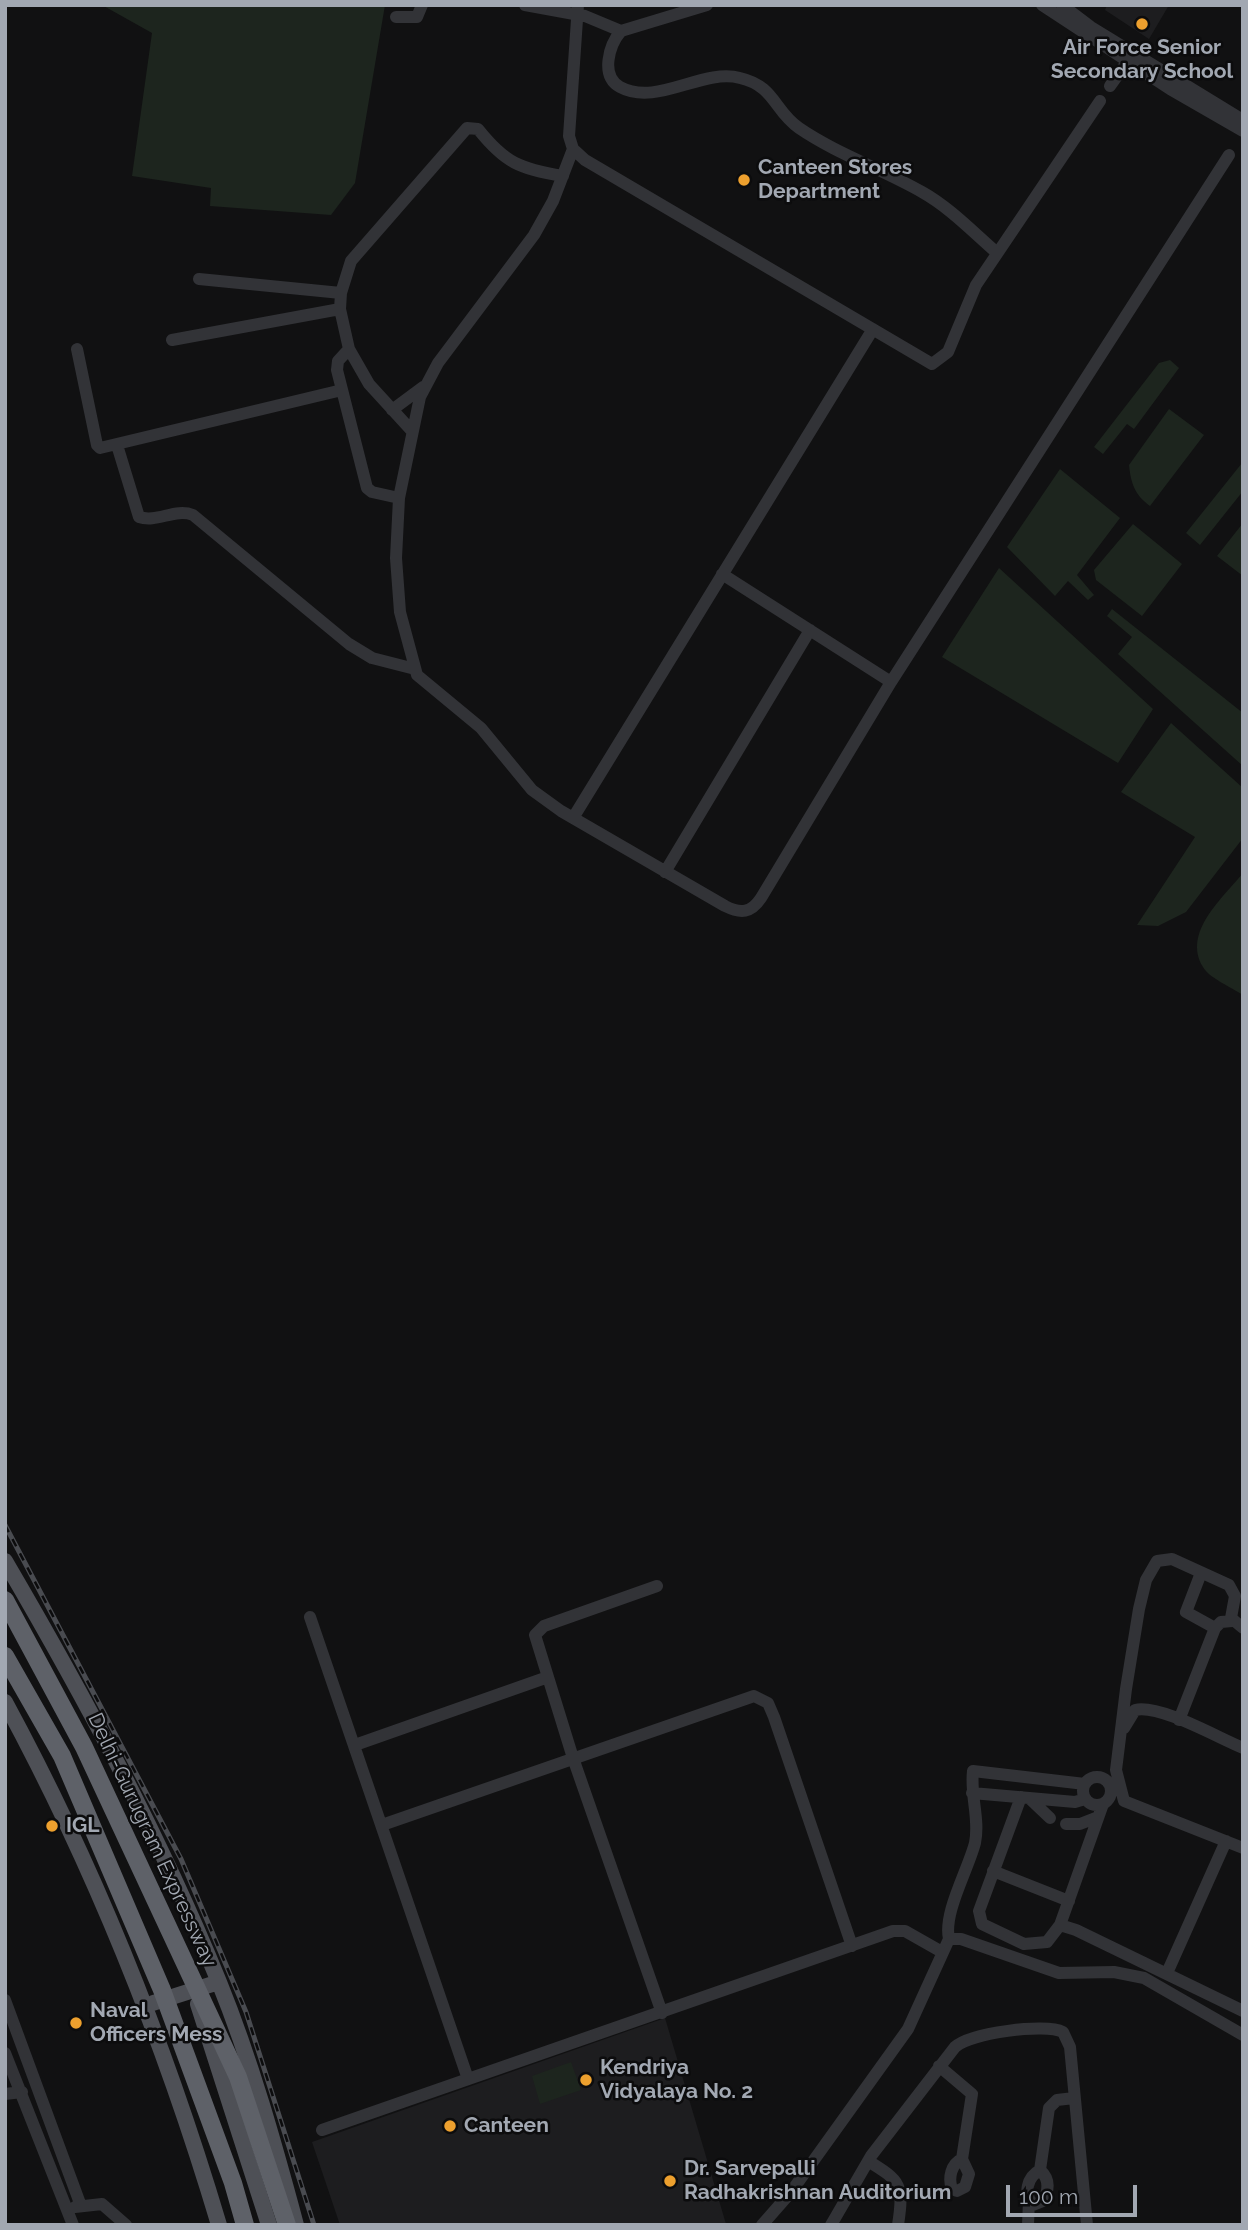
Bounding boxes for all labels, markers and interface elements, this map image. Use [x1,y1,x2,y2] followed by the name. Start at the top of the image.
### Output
[1134,16,1150,32] marker: Air Force Senior Secondary School
[1051,35,1233,85] place label: Air Force Senior Secondary School
[758,155,912,205] place label: Canteen Stores Department
[736,172,752,188] marker: Canteen Stores Department
[82,1709,222,1971] street label: Delhi-Gurugram Expressway
[66,1813,99,1839] place label: IGL
[44,1818,60,1834] marker: IGL
[90,1998,222,2048] place label: Naval Officers Mess
[68,2015,84,2031] marker: Naval Officers Mess
[600,2055,753,2105] place label: Kendriya Vidyalaya No. 2
[578,2072,594,2088] marker: Kendriya Vidyalaya No. 2
[464,2113,549,2139] place label: Canteen
[442,2118,458,2134] marker: Canteen
[684,2156,951,2206] place label: Dr. Sarvepalli Radhakrishnan Auditorium
[1010,2170,1141,2214] scale bar
[662,2173,678,2189] marker: Dr. Sarvepalli Radhakrishnan Auditorium
[1019,2184,1078,2209] text: 100 m

